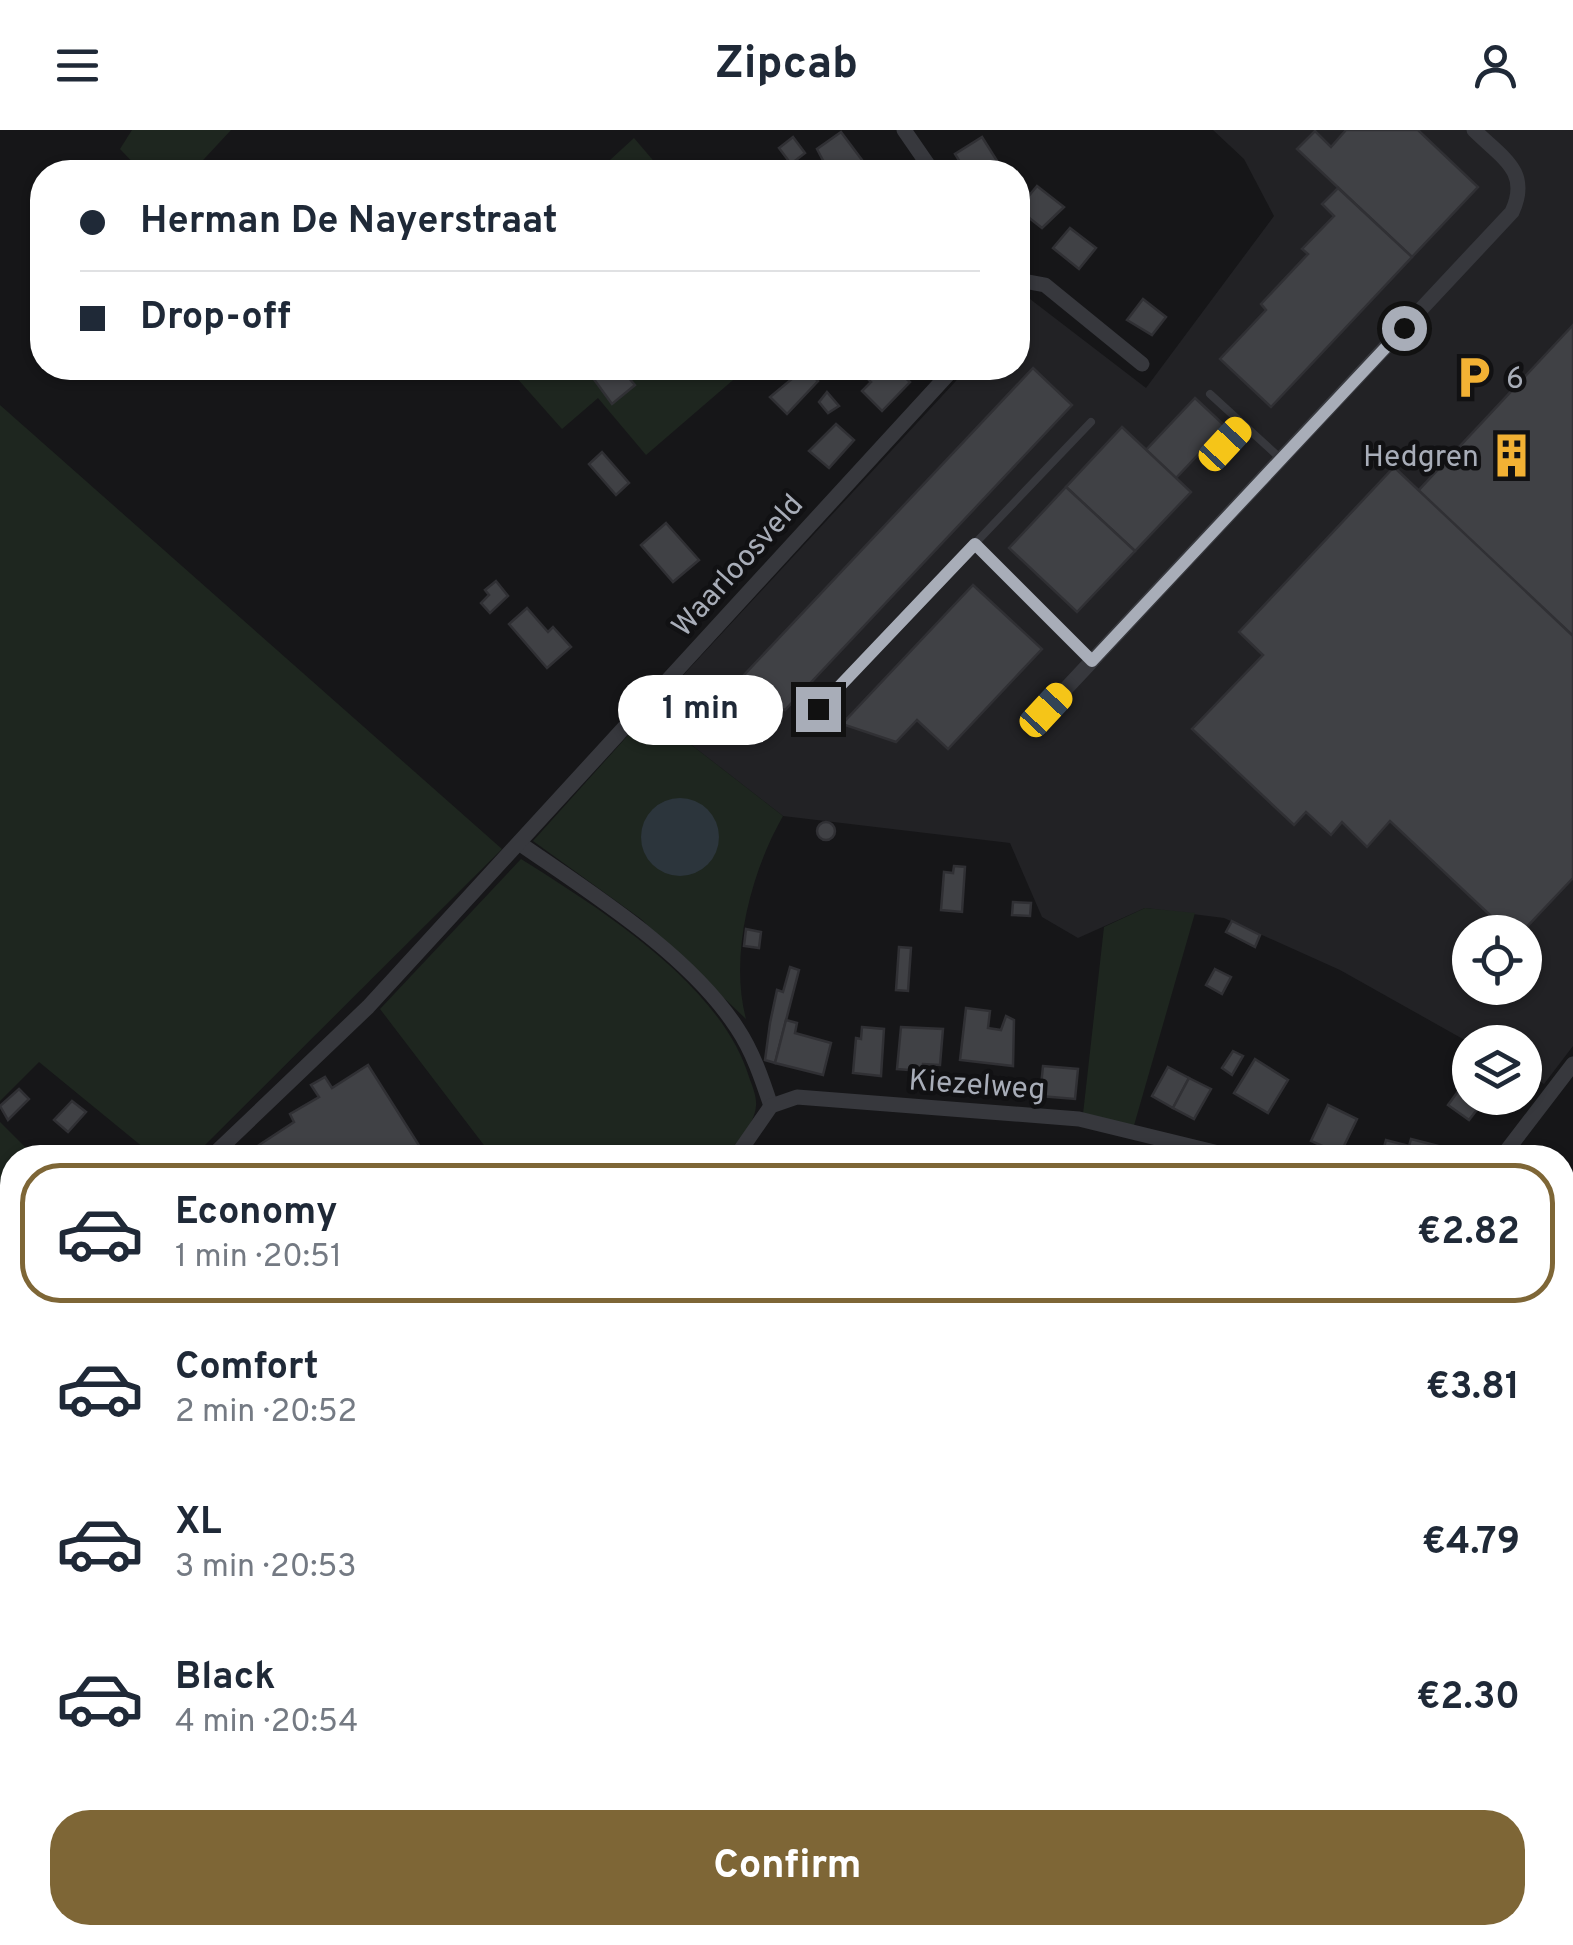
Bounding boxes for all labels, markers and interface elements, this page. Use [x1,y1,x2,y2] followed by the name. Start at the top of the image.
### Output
[715,37,858,94] text: Zipcab
[50,38,105,93] icon: menu
[1468,38,1523,93] icon: person
[140,198,558,247] text: Herman De Nayerstraat
[140,294,291,343] text: Drop-off
[1382,306,1427,351] route start
[1449,354,1497,402] parking icon: 6
[1506,362,1524,399] place label: 6
[1194,412,1256,476] car
[1488,432,1536,480] building icon: Hedgren
[1363,440,1479,477] place label: Hedgren
[665,488,813,646] street label: Waarloosveld
[618,674,783,744] callout: 1 min
[1015,678,1077,742] car
[796,687,841,732] route end
[662,690,739,730] text: 1 min
[1452,915,1542,1115] map controls
[1452,915,1542,1005] button: locate
[1452,1025,1542,1115] button: layers
[907,1063,1046,1110] street label: Kiezelweg
[55,1188,145,1278] icon: car
[175,1189,337,1238] text: Economy
[1417,1209,1520,1258] text: €2.82
[175,1238,342,1278] text: 1 min · 20:51
[55,1343,145,1433] icon: car
[175,1344,319,1393] text: Comfort
[1426,1364,1520,1413] text: €3.81
[175,1393,357,1433] text: 2 min · 20:52
[55,1498,145,1588] icon: car
[175,1499,222,1548] text: XL
[1422,1519,1520,1568] text: €4.79
[175,1548,357,1588] text: 3 min · 20:53
[55,1653,145,1743] icon: car
[175,1654,275,1703] text: Black
[1416,1674,1520,1723] text: €2.30
[175,1703,358,1743] text: 4 min · 20:54
[50,1810,1525,1925] button: Confirm

